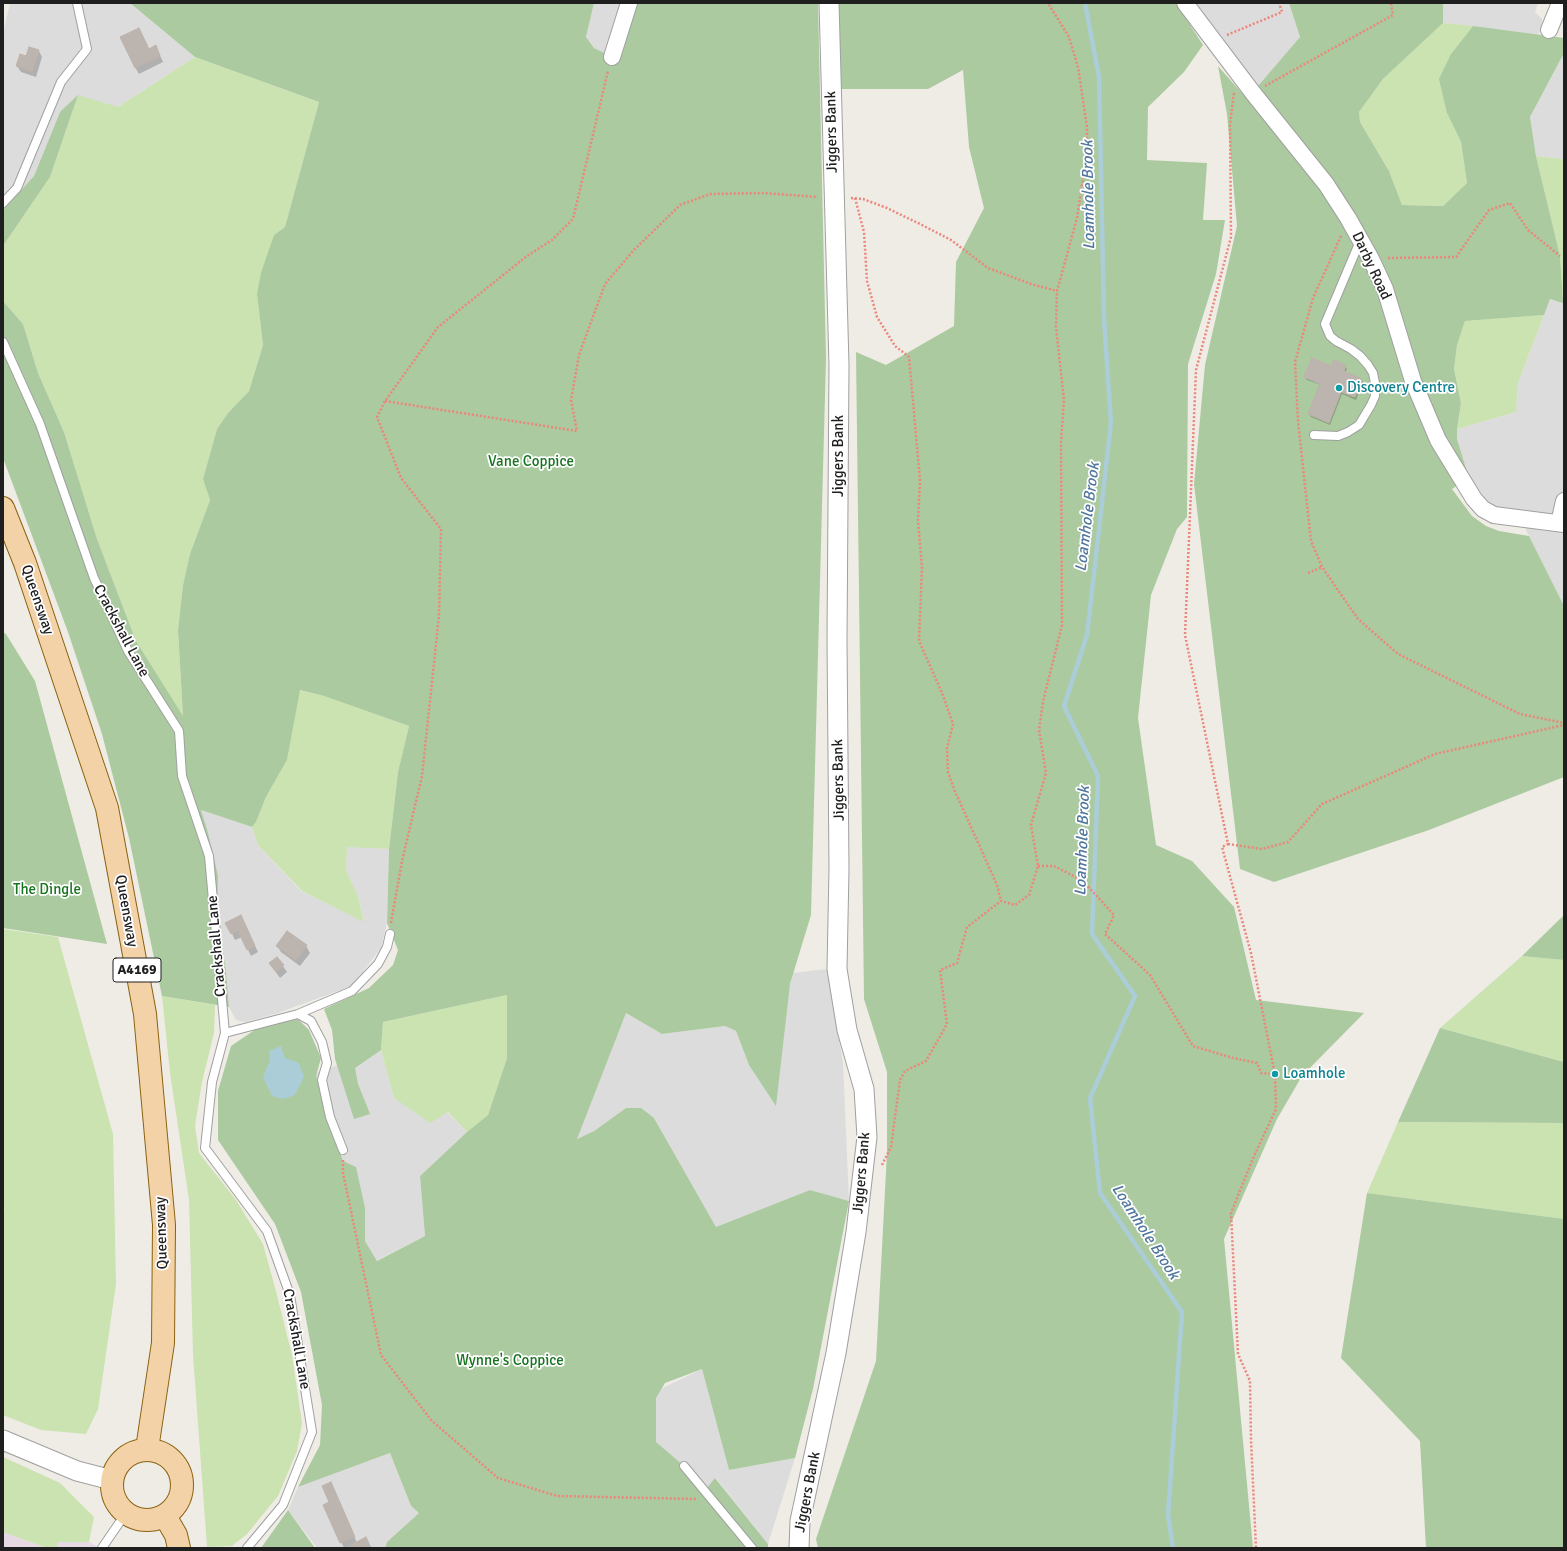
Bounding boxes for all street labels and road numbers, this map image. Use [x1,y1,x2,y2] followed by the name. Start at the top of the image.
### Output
[822,91,842,173] street label: Jiggers Bank
[1347,229,1395,303] street label: Darby Road
[830,415,848,497] street label: Jiggers Bank
[17,563,57,637] street label: Queensway
[89,582,153,680] street label: Crackshall Lane
[829,739,849,821] street label: Jiggers Bank
[111,874,141,948] street label: Queensway
[204,894,230,998] street label: Crackshall Lane
[113,958,161,982] road number: A4169
[849,1131,875,1215] street label: Jiggers Bank
[152,1196,172,1270] street label: Queensway
[278,1287,314,1391] street label: Crackshall Lane
[791,1450,825,1534] street label: Jiggers Bank

